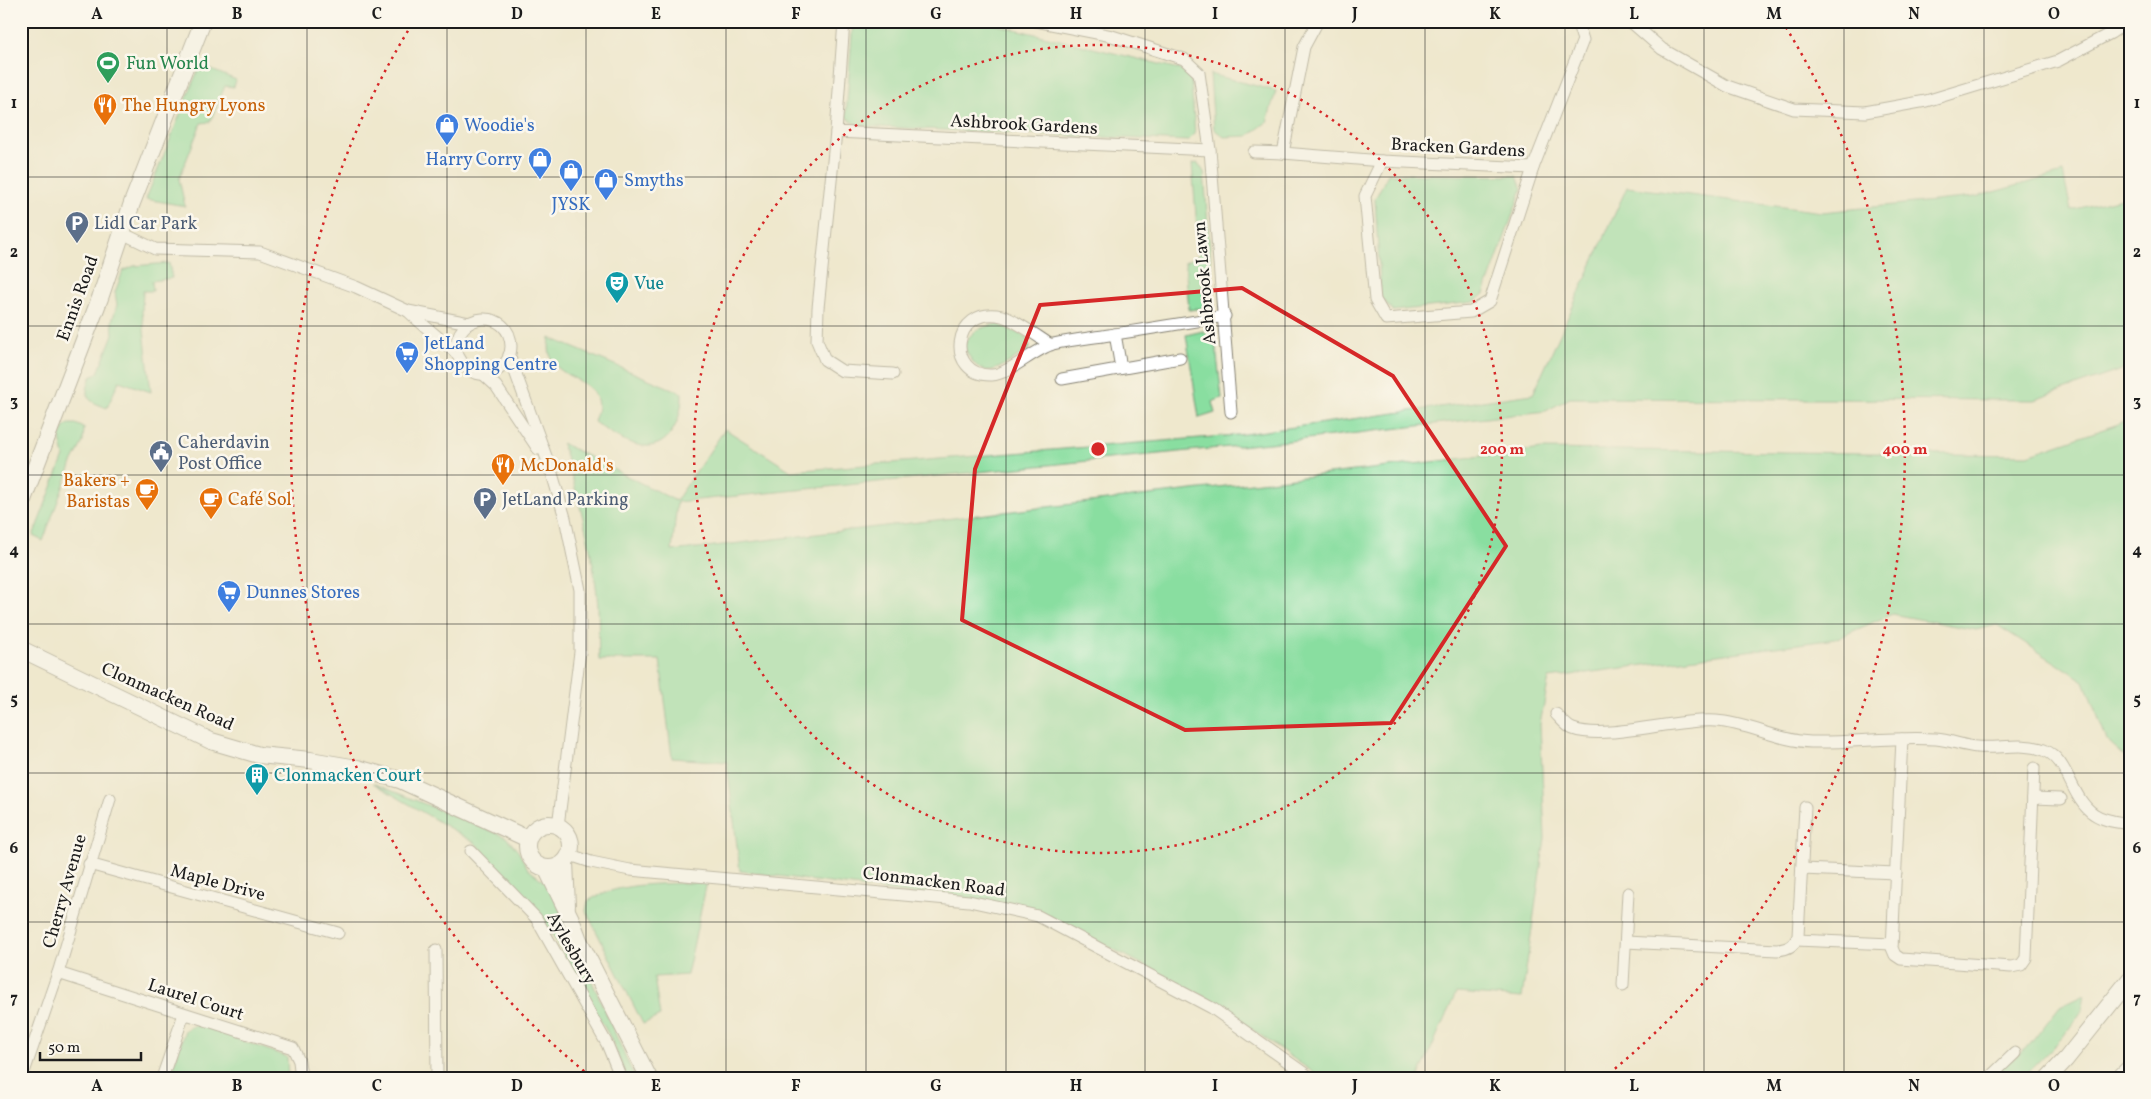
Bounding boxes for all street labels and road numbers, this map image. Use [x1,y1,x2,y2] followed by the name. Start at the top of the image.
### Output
[950,109,1098,142] street label: Ashbrook Gardens
[1390,132,1526,165] street label: Bracken Gardens
[1188,220,1223,346] street label: Ashbrook Lawn
[51,252,105,345] street label: Ennis Road
[97,657,238,738] street label: Clonmacken Road
[37,831,94,951] street label: Cherry Avenue
[167,859,268,908] street label: Maple Drive
[861,861,1006,904] street label: Clonmacken Road
[540,908,602,990] street label: Aylesbury
[144,973,247,1028] street label: Laurel Court

